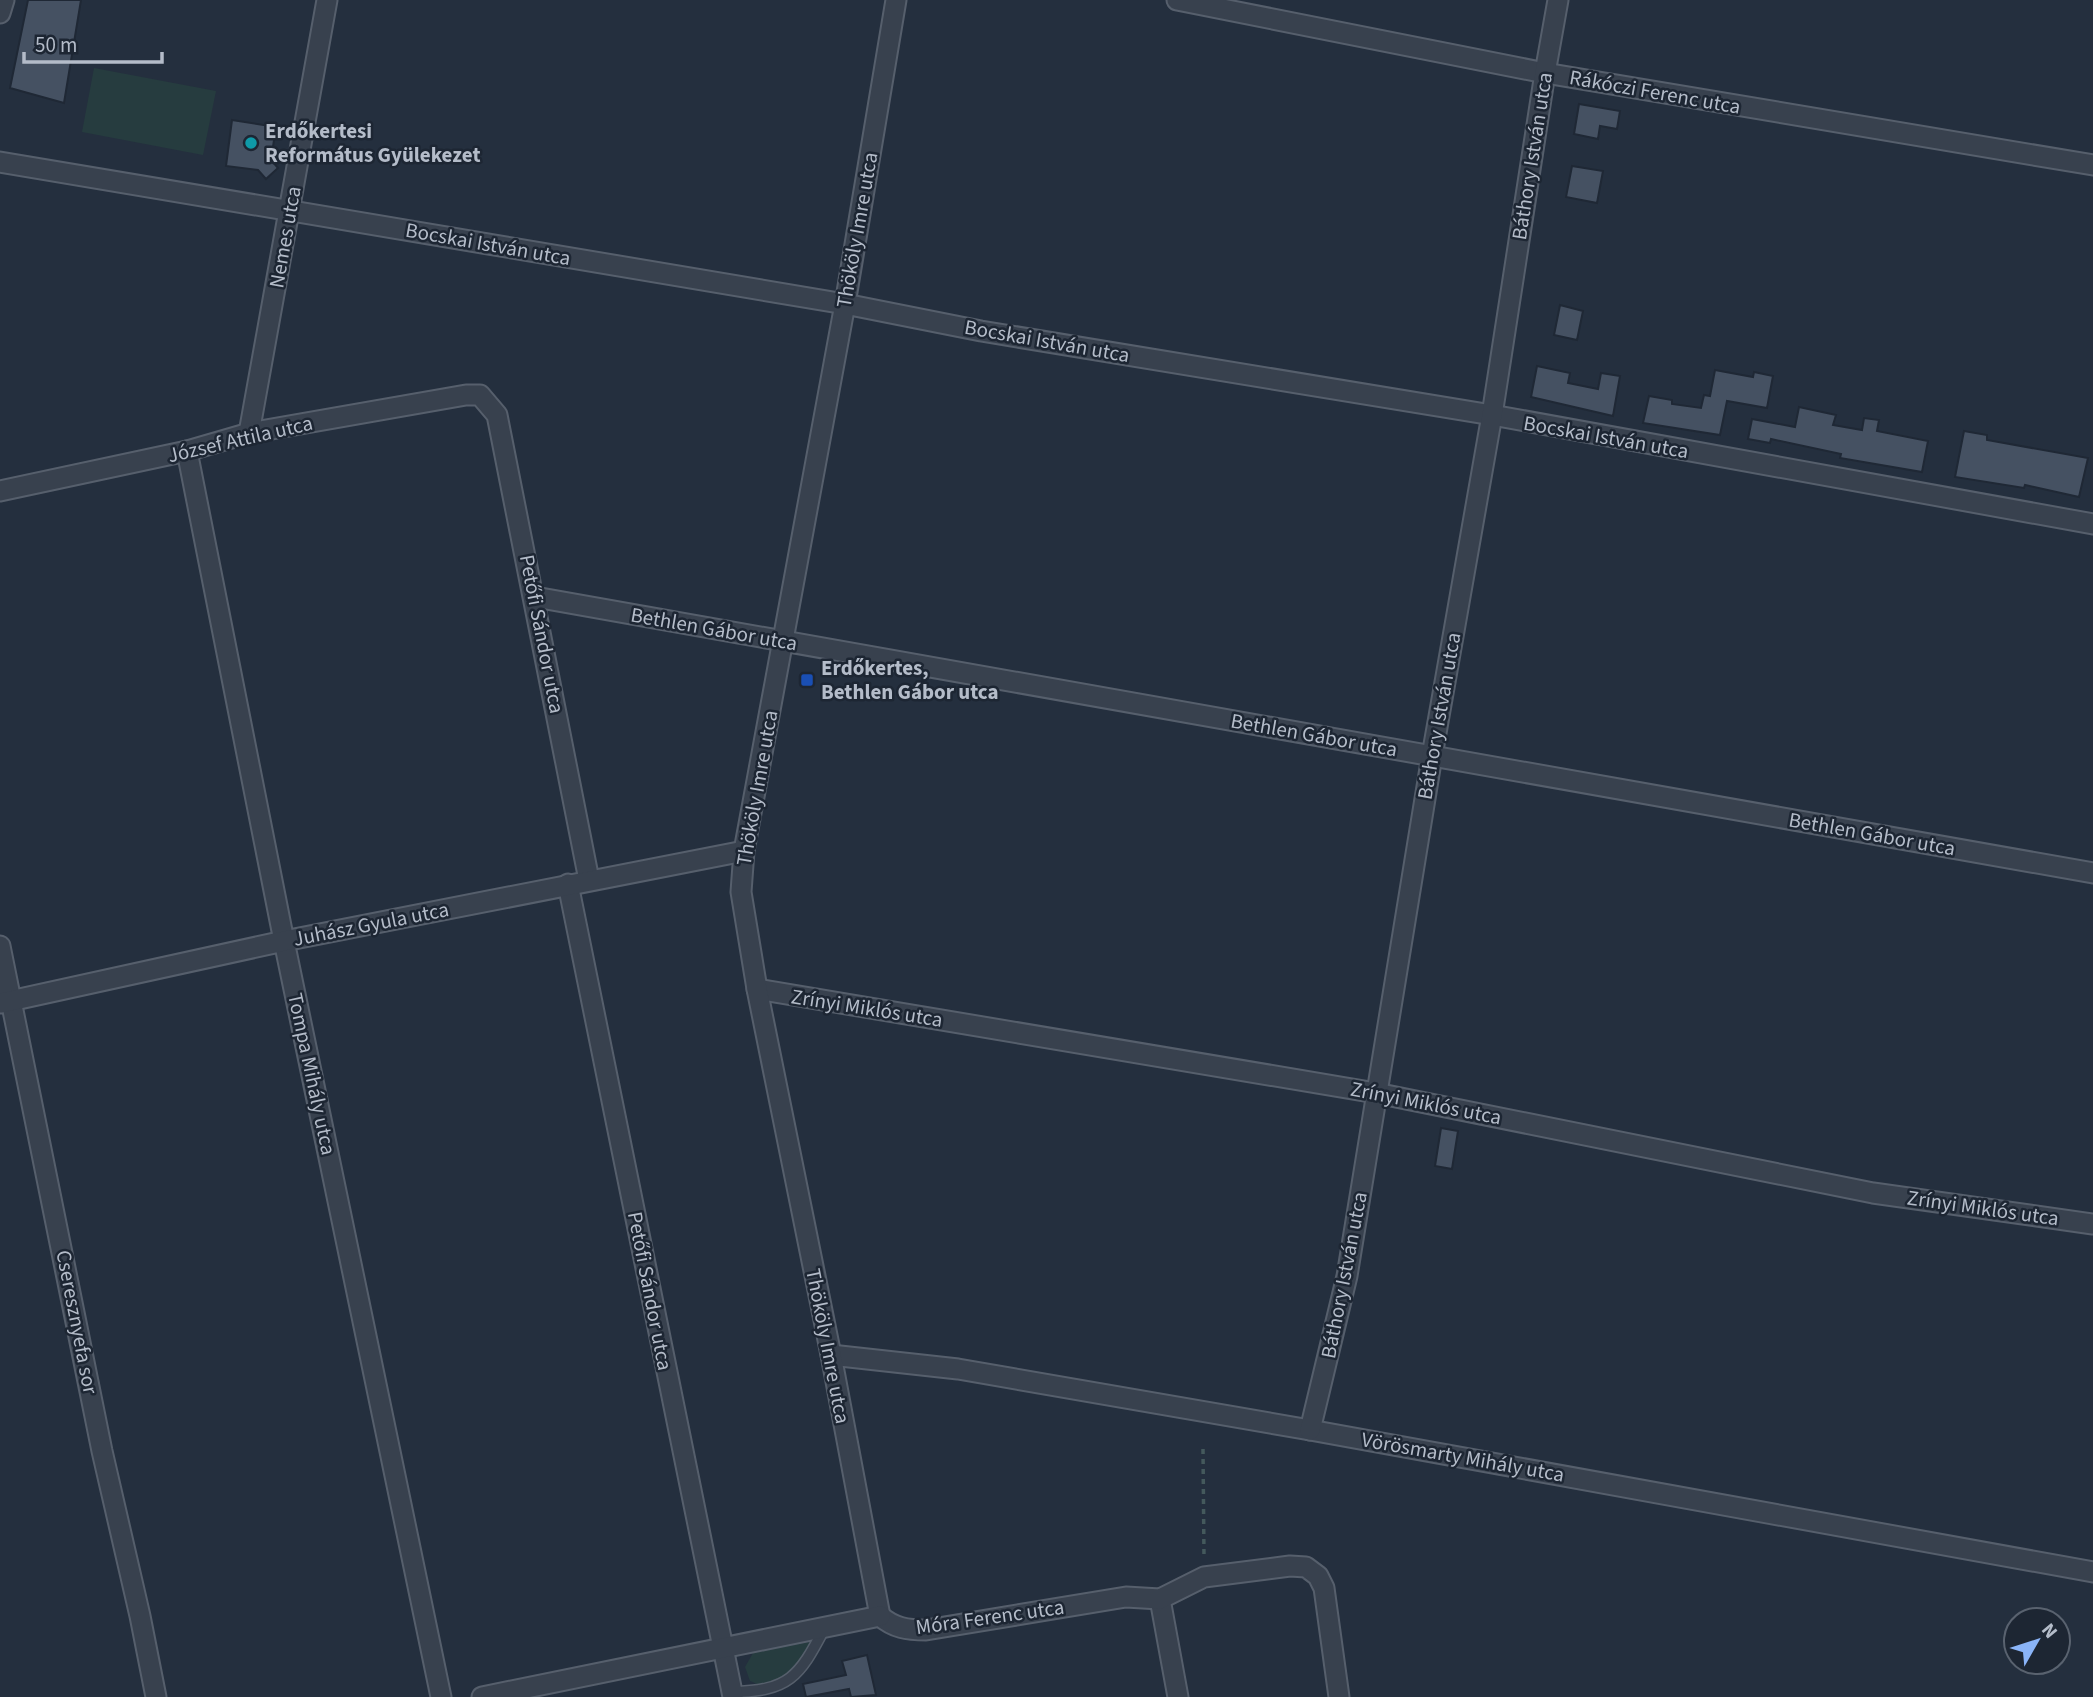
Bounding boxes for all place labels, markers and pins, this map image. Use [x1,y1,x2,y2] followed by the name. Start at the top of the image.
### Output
[265,116,481,170] place label: Erdőkertesi Református Gyülekezet
[243,135,259,151] marker: Erdőkertesi Református Gyülekezet
[821,653,999,707] place label: Erdőkertes, Bethlen Gábor utca
[799,672,815,688] marker: Erdőkertes, Bethlen Gábor utca

